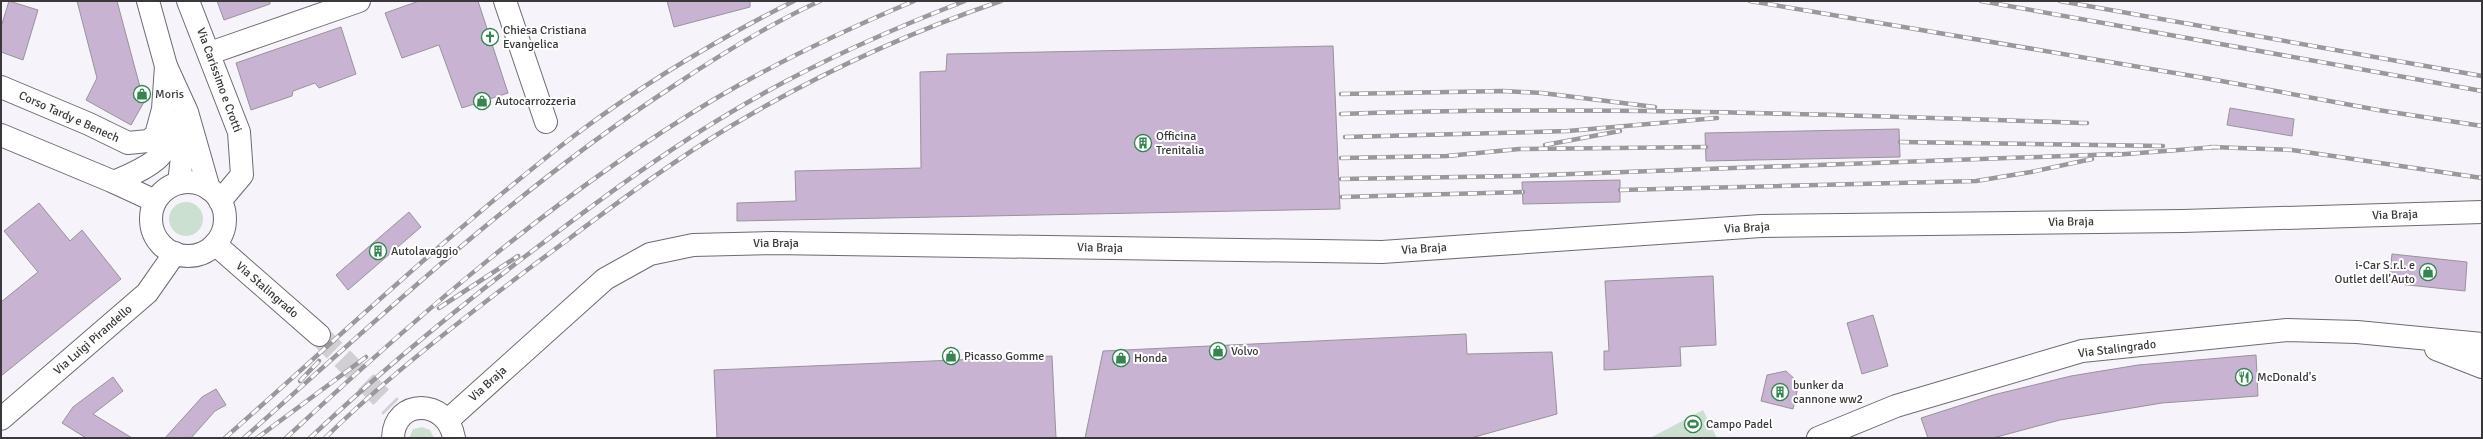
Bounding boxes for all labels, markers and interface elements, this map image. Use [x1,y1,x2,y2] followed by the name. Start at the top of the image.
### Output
[503,23,587,52] place label: Chiesa Cristiana Evangelica
[193,26,245,134] street label: Via Carissimo e Crotti
[480,27,500,47] church icon: Chiesa Cristiana Evangelica
[132,84,152,104] shop icon: Moris
[155,87,184,102] place label: Moris
[16,88,122,146] street label: Corso Tardy e Benech
[472,91,492,111] shop icon: Autocarrozzeria
[495,94,576,109] place label: Autocarrozzeria
[1156,129,1204,158] place label: Officina Trenitalia
[1133,133,1153,153] building icon: Officina Trenitalia
[2372,207,2418,223] street label: Via Braja
[2048,214,2094,230] street label: Via Braja
[1724,219,1770,237] street label: Via Braja
[753,236,799,251] street label: Via Braja
[1077,240,1123,256] street label: Via Braja
[1401,240,1447,258] street label: Via Braja
[368,241,388,261] building icon: Autolavaggio
[391,244,458,259] place label: Autolavaggio
[2335,258,2415,287] place label: i-Car S.r.l. e Outlet dell'Auto
[232,259,302,321] street label: Via Stalingrado
[2418,262,2438,282] shop icon: i-Car S.r.l. e Outlet dell'Auto
[51,302,135,378] street label: Via Luigi Pirandello
[2077,337,2157,361] street label: Via Stalingrado
[1208,341,1228,361] shop icon: Volvo
[1231,344,1258,359] place label: Volvo
[941,346,961,366] shop icon: Picasso Gomme
[1111,348,1131,368] shop icon: Honda
[964,349,1044,364] place label: Picasso Gomme
[1134,351,1167,366] place label: Honda
[466,363,510,405] street label: Via Braja
[2234,367,2254,387] restaurant icon: McDonald's
[2257,370,2317,385] place label: McDonald's
[1793,378,1863,407] place label: bunker da cannone ww2
[1770,382,1790,402] building icon: bunker da cannone ww2
[1683,414,1703,434] sports icon: Campo Padel
[1706,417,1773,432] place label: Campo Padel

